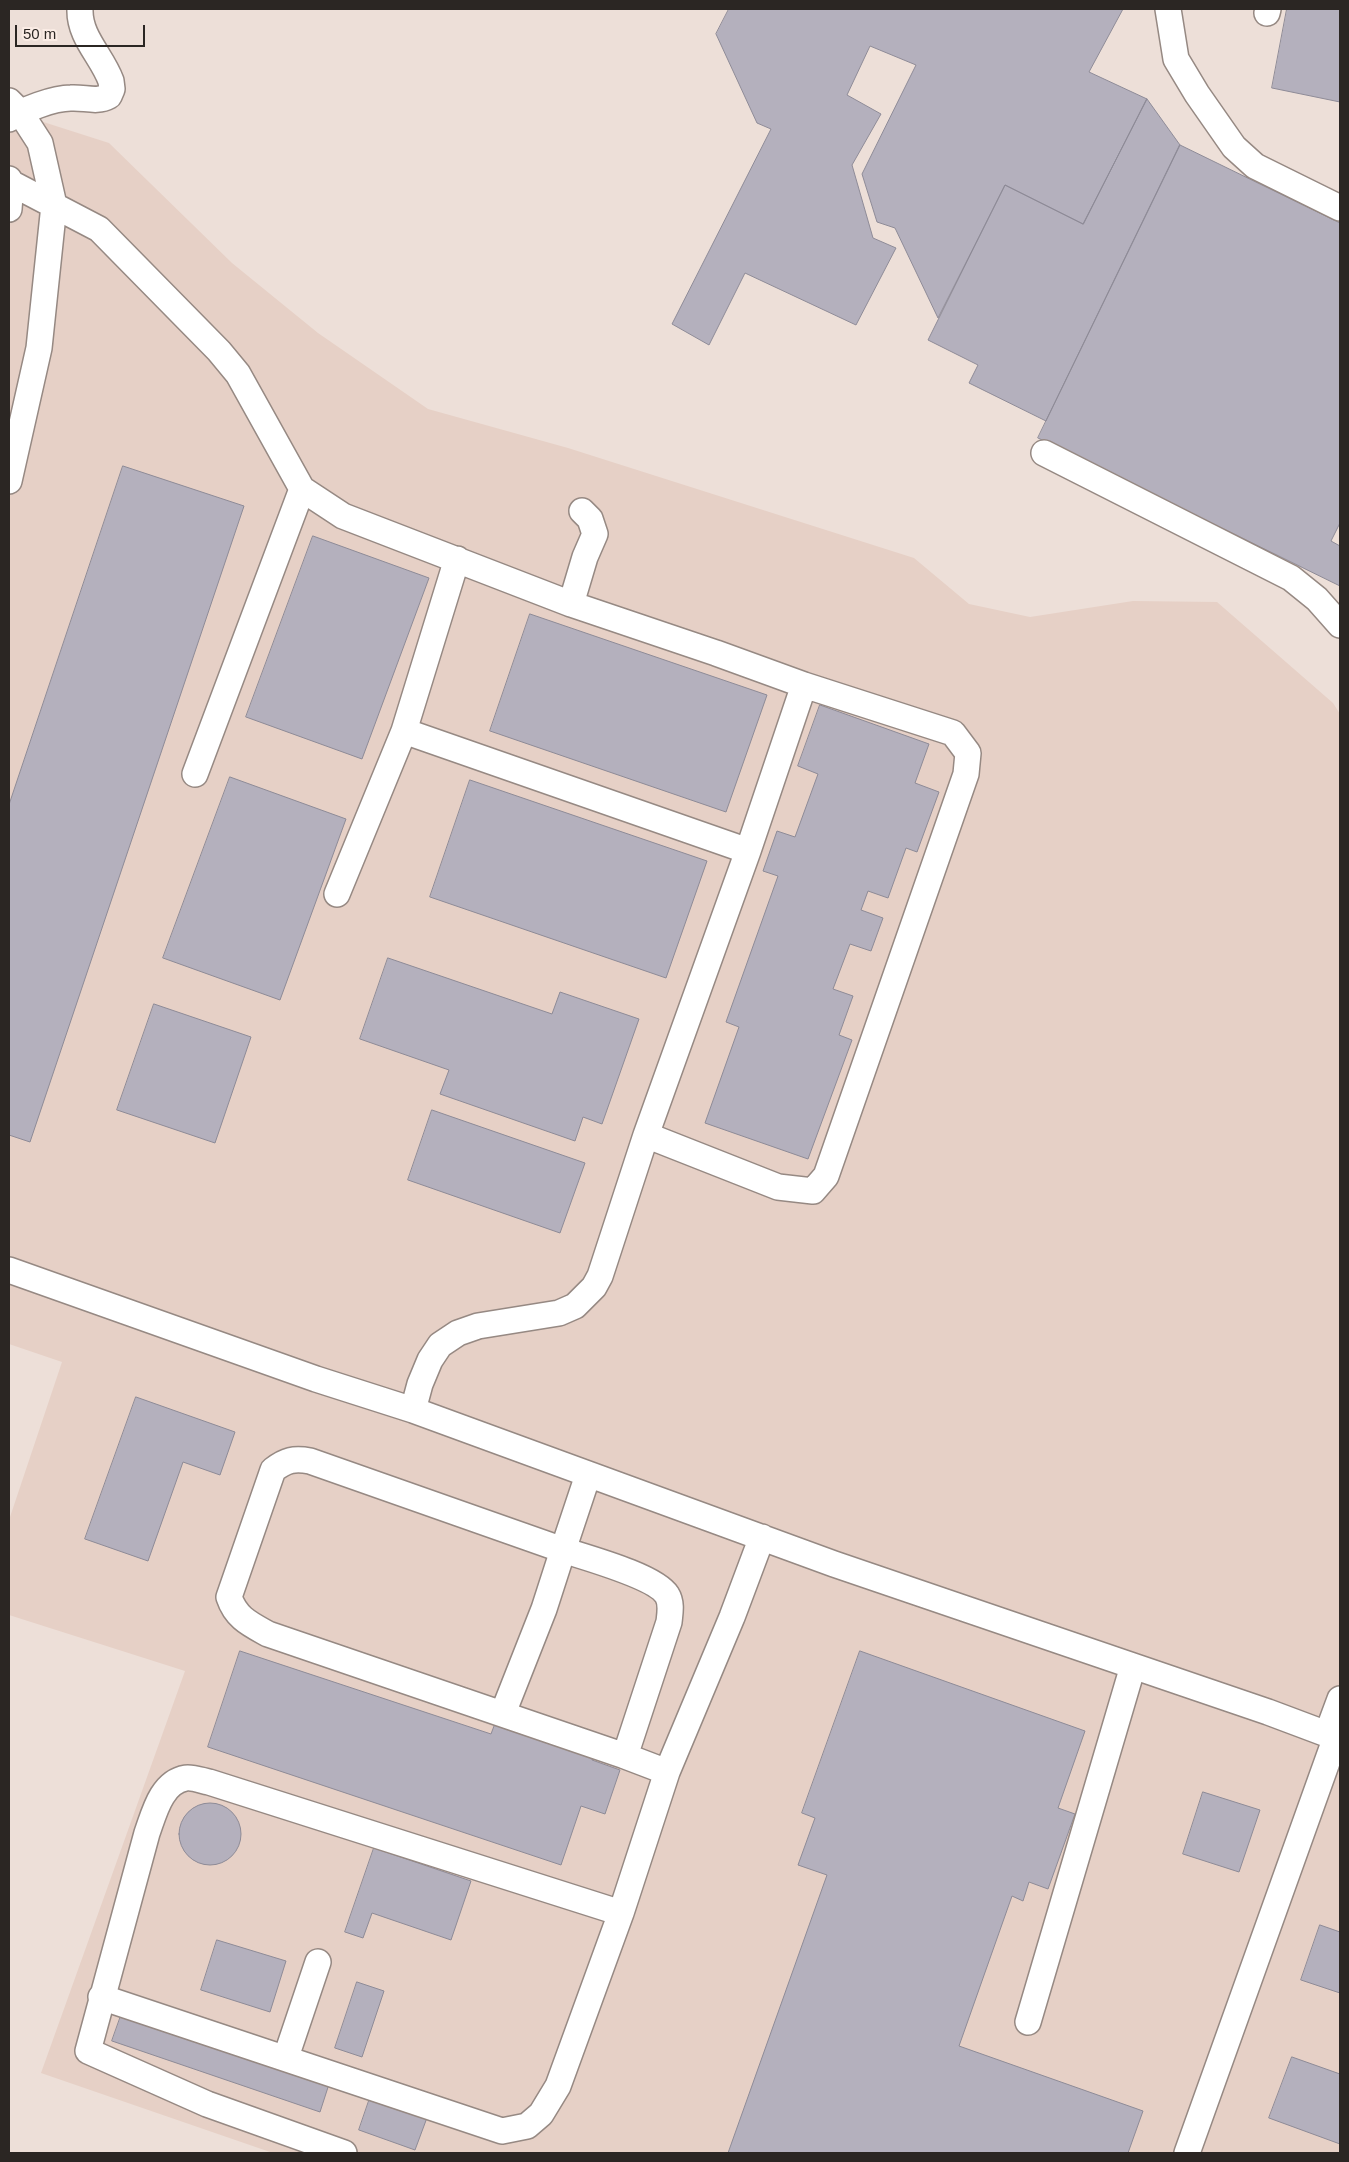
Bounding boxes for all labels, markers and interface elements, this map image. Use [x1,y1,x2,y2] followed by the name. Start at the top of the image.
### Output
[18,15,148,47] scale bar
[23,25,56,42] text: 50 m

